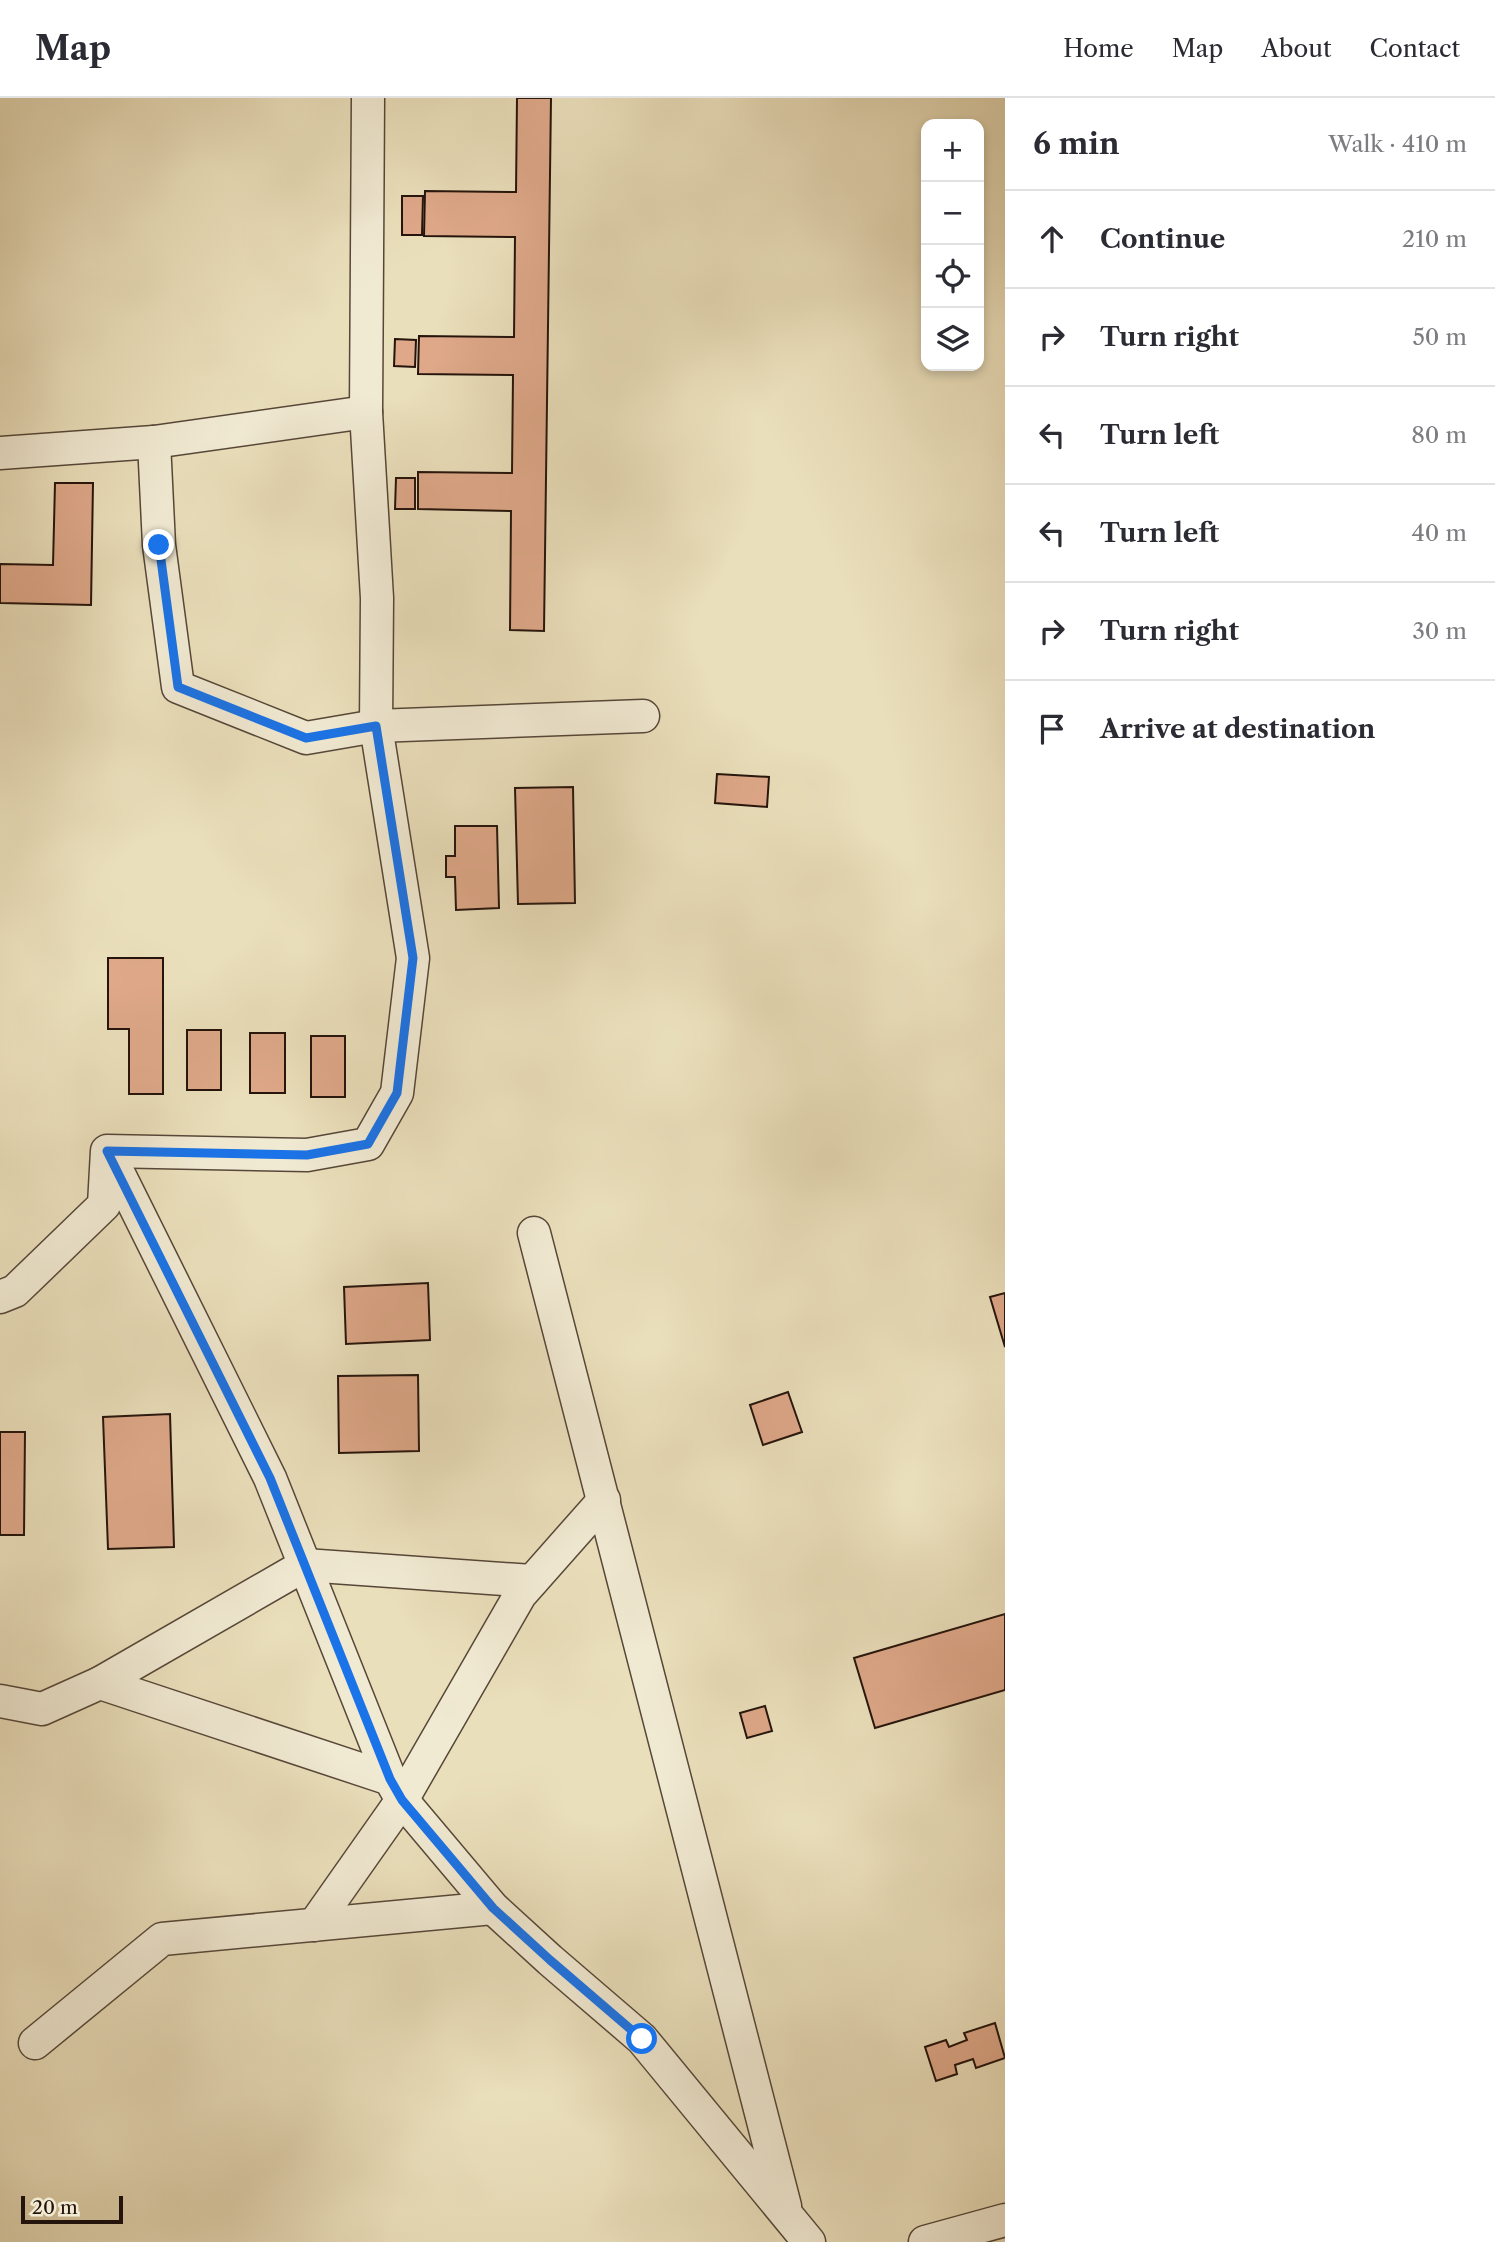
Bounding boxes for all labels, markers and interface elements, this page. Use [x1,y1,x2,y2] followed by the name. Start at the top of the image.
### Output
[35,28,111,69] text: Map
[1063,34,1134,63] text: Home
[1172,34,1223,63] text: Map
[1261,34,1332,63] text: About
[1370,34,1460,63] text: Contact
[921,119,984,371] map controls
[921,119,984,182] button: +
[1033,125,1120,162] text: 6 min
[1328,130,1467,158] text: Walk · 410 m
[921,182,984,245] button: −
[1033,220,1071,258] icon: ahead
[1100,223,1225,255] text: Continue
[1402,225,1467,253] text: 210 m
[921,245,984,308] button: locate
[921,308,984,371] button: layers
[1033,318,1071,356] icon: right
[1100,321,1239,353] text: Turn right
[1412,323,1467,351] text: 50 m
[1033,416,1071,454] icon: left
[1100,419,1219,451] text: Turn left
[1411,421,1467,449] text: 80 m
[1033,514,1071,552] icon: left
[1100,517,1219,549] text: Turn left
[1412,519,1467,547] text: 40 m
[143,529,174,560] route end
[1033,612,1071,650] icon: right
[1100,615,1239,647] text: Turn right
[1412,617,1467,645] text: 30 m
[1033,710,1071,748] icon: arrive
[1100,713,1375,745] text: Arrive at destination
[626,2023,657,2054] route start
[21,2193,122,2225] scale bar
[32,2196,78,2219] text: 20 m

